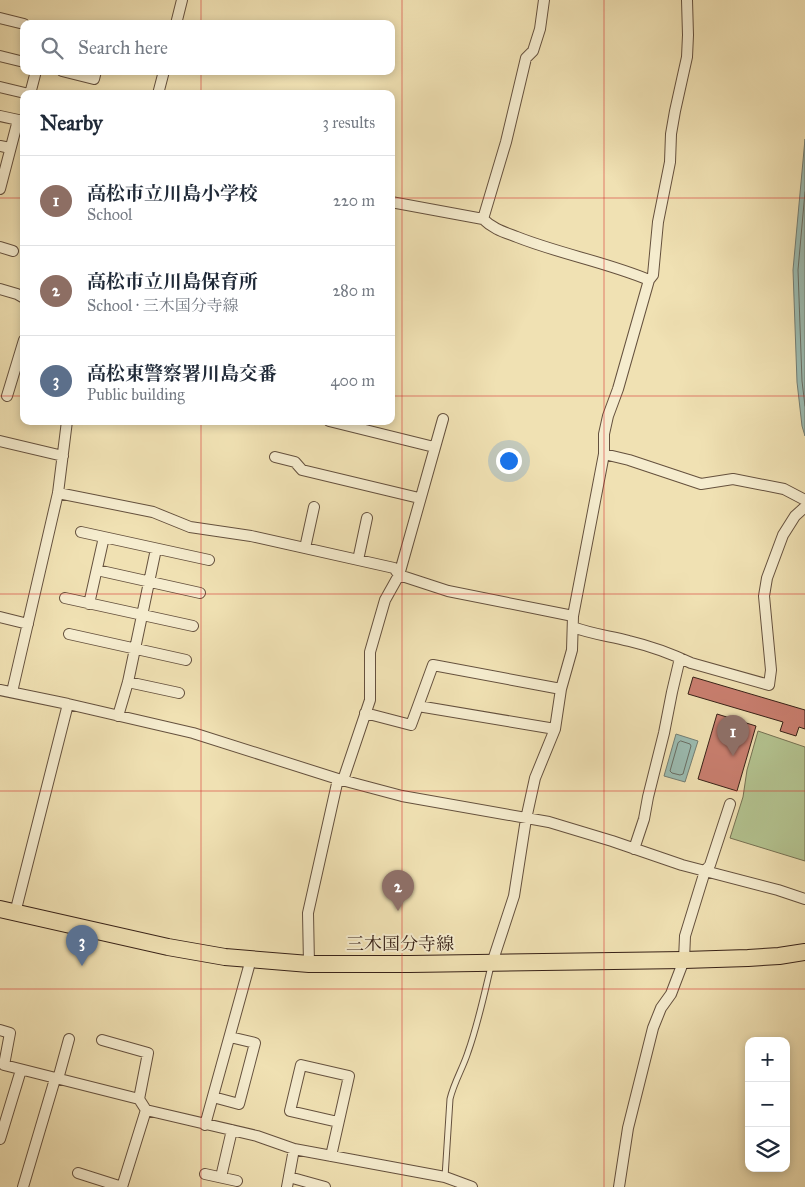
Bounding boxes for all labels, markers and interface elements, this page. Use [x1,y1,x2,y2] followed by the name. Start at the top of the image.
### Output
[20,20,395,75] search box
[38,34,66,62] icon: search
[78,36,168,59] text: Search here
[40,110,103,136] text: Nearby
[322,113,375,132] text: 3 results
[87,182,258,205] text: 高松市立川島小学校
[53,191,59,210] text: 1
[333,191,375,210] text: 220 m
[87,205,132,224] text: School
[87,270,258,293] text: 高松市立川島保育所
[52,281,60,300] text: 2
[332,281,375,300] text: 280 m
[87,296,239,315] text: School · 三木国分寺線
[87,362,277,385] text: 高松東警察署川島交番
[53,371,59,390] text: 3
[331,371,375,390] text: 400 m
[87,385,185,404] text: Public building
[496,448,522,474] your location
[717,715,749,756] pin: 1
[382,870,414,911] pin: 2
[66,925,98,966] pin: 3
[346,933,454,955] street label: 三木国分寺線
[745,1037,790,1172] map controls
[745,1037,790,1082] button: +
[745,1082,790,1127] button: −
[745,1127,790,1172] button: layers

